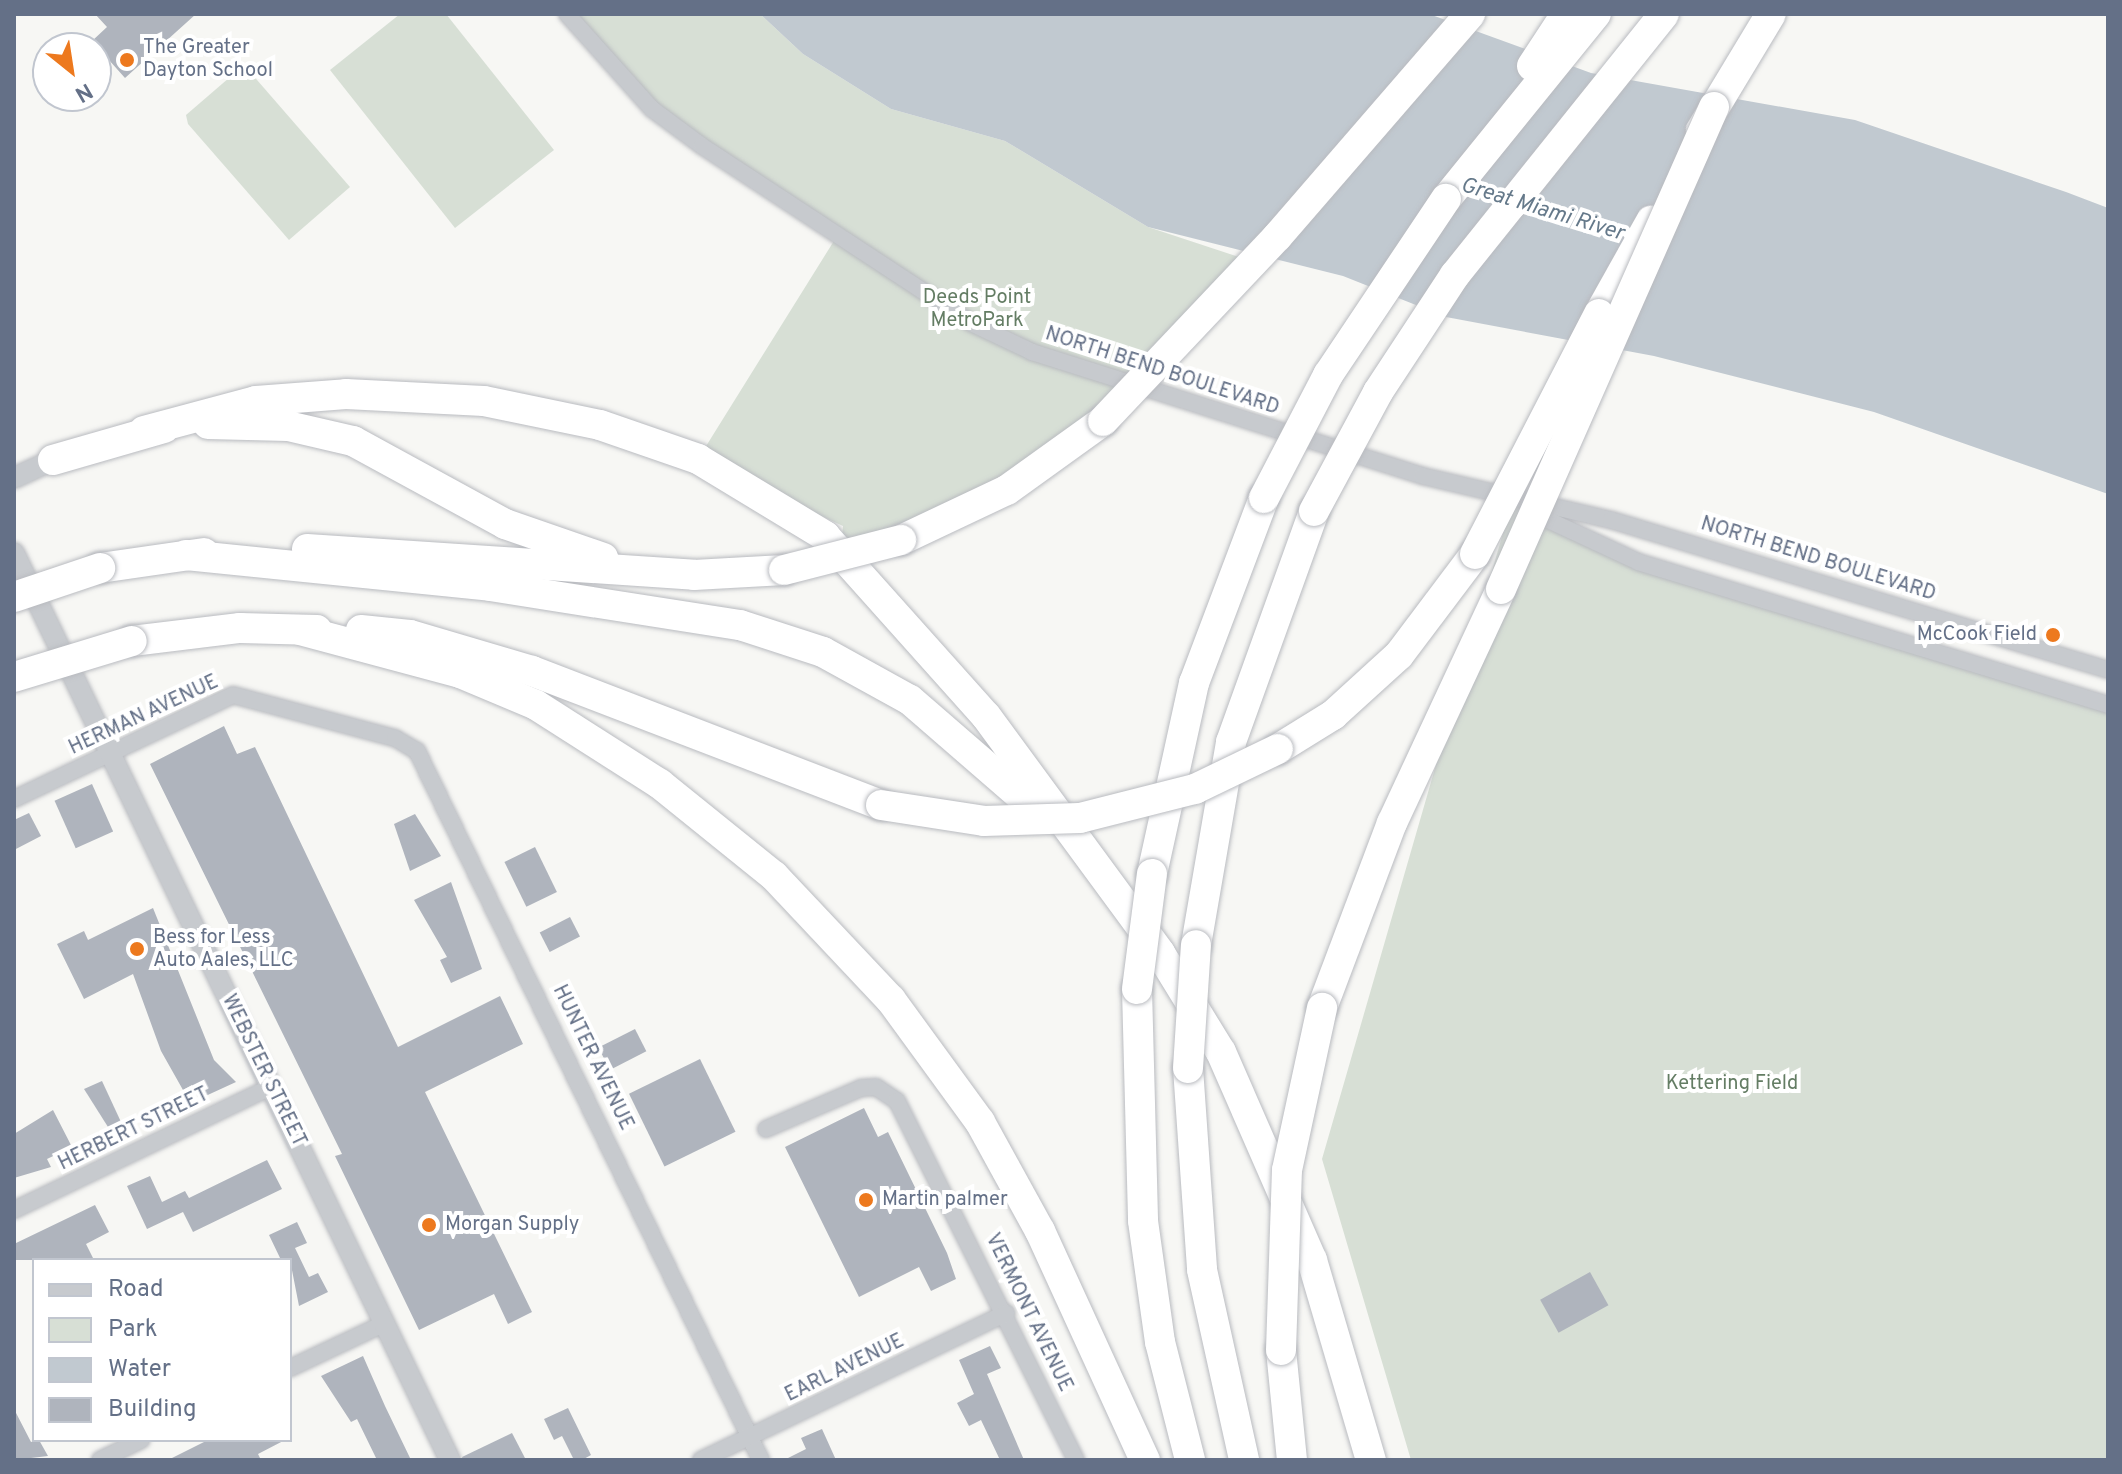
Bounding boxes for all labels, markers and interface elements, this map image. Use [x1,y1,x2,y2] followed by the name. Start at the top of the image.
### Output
[32,32,112,112] north arrow
[143,36,273,83] place label: The Greater Dayton School
[118,51,136,69] marker: The Greater Dayton School
[70,76,97,107] text: N
[1457,173,1627,247] water label: Great Miami River
[923,286,1031,333] park label: Deeds Point MetroPark
[1042,323,1282,421] street label: NORTH BEND BOULEVARD
[1697,513,1939,607] street label: NORTH BEND BOULEVARD
[1917,623,2037,647] place label: McCook Field
[2044,626,2062,644] marker: McCook Field
[65,671,223,761] street label: HERMAN AVENUE
[153,926,294,973] place label: Bess for Less Auto Aales, LLC
[128,940,146,958] marker: Bess for Less Auto Aales, LLC
[546,981,638,1135] street label: HUNTER AVENUE
[216,991,310,1151] street label: WEBSTER STREET
[1666,1072,1798,1096] park label: Kettering Field
[55,1083,213,1177] street label: HERBERT STREET
[882,1188,1008,1212] place label: Martin palmer
[857,1191,875,1209] marker: Martin palmer
[445,1213,579,1237] place label: Morgan Supply
[420,1216,438,1234] marker: Morgan Supply
[979,1229,1077,1397] street label: VERMONT AVENUE
[32,1258,292,1442] legend
[108,1275,164,1305] text: Road
[108,1315,158,1345] text: Park
[781,1330,909,1408] street label: EARL AVENUE
[108,1355,171,1385] text: Water
[108,1395,197,1425] text: Building

